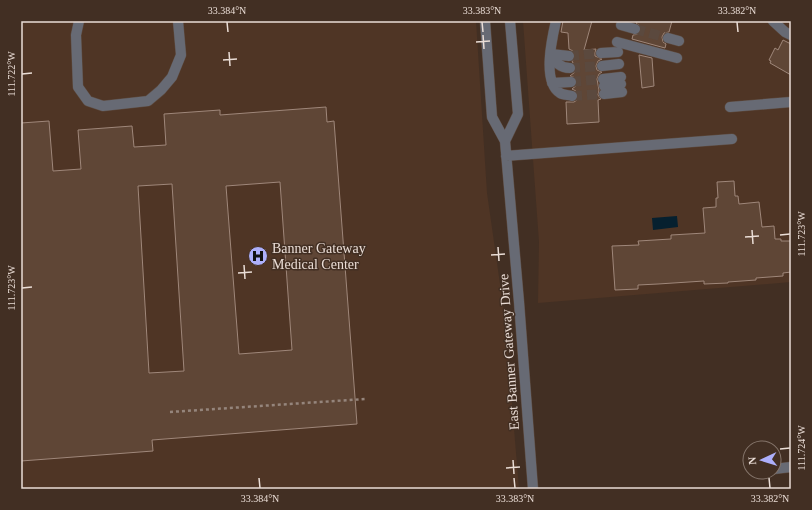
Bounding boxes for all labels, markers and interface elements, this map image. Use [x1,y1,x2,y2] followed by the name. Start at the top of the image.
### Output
[208,5,246,16] text: 33.384°N
[463,5,501,16] text: 33.383°N
[718,5,756,16] text: 33.382°N
[6,51,17,97] text: 111.722°W
[796,211,807,257] text: 111.723°W
[272,241,366,272] place label: Banner Gateway Medical Center
[247,245,269,267] hospital icon: Banner Gateway Medical Center
[6,265,17,311] text: 111.723°W
[496,273,522,431] street label: East Banner Gateway Drive
[796,425,807,471] text: 111.724°W
[742,440,782,480] north arrow
[746,456,758,465] text: N
[241,493,279,504] text: 33.384°N
[496,493,534,504] text: 33.383°N
[751,493,789,504] text: 33.382°N

